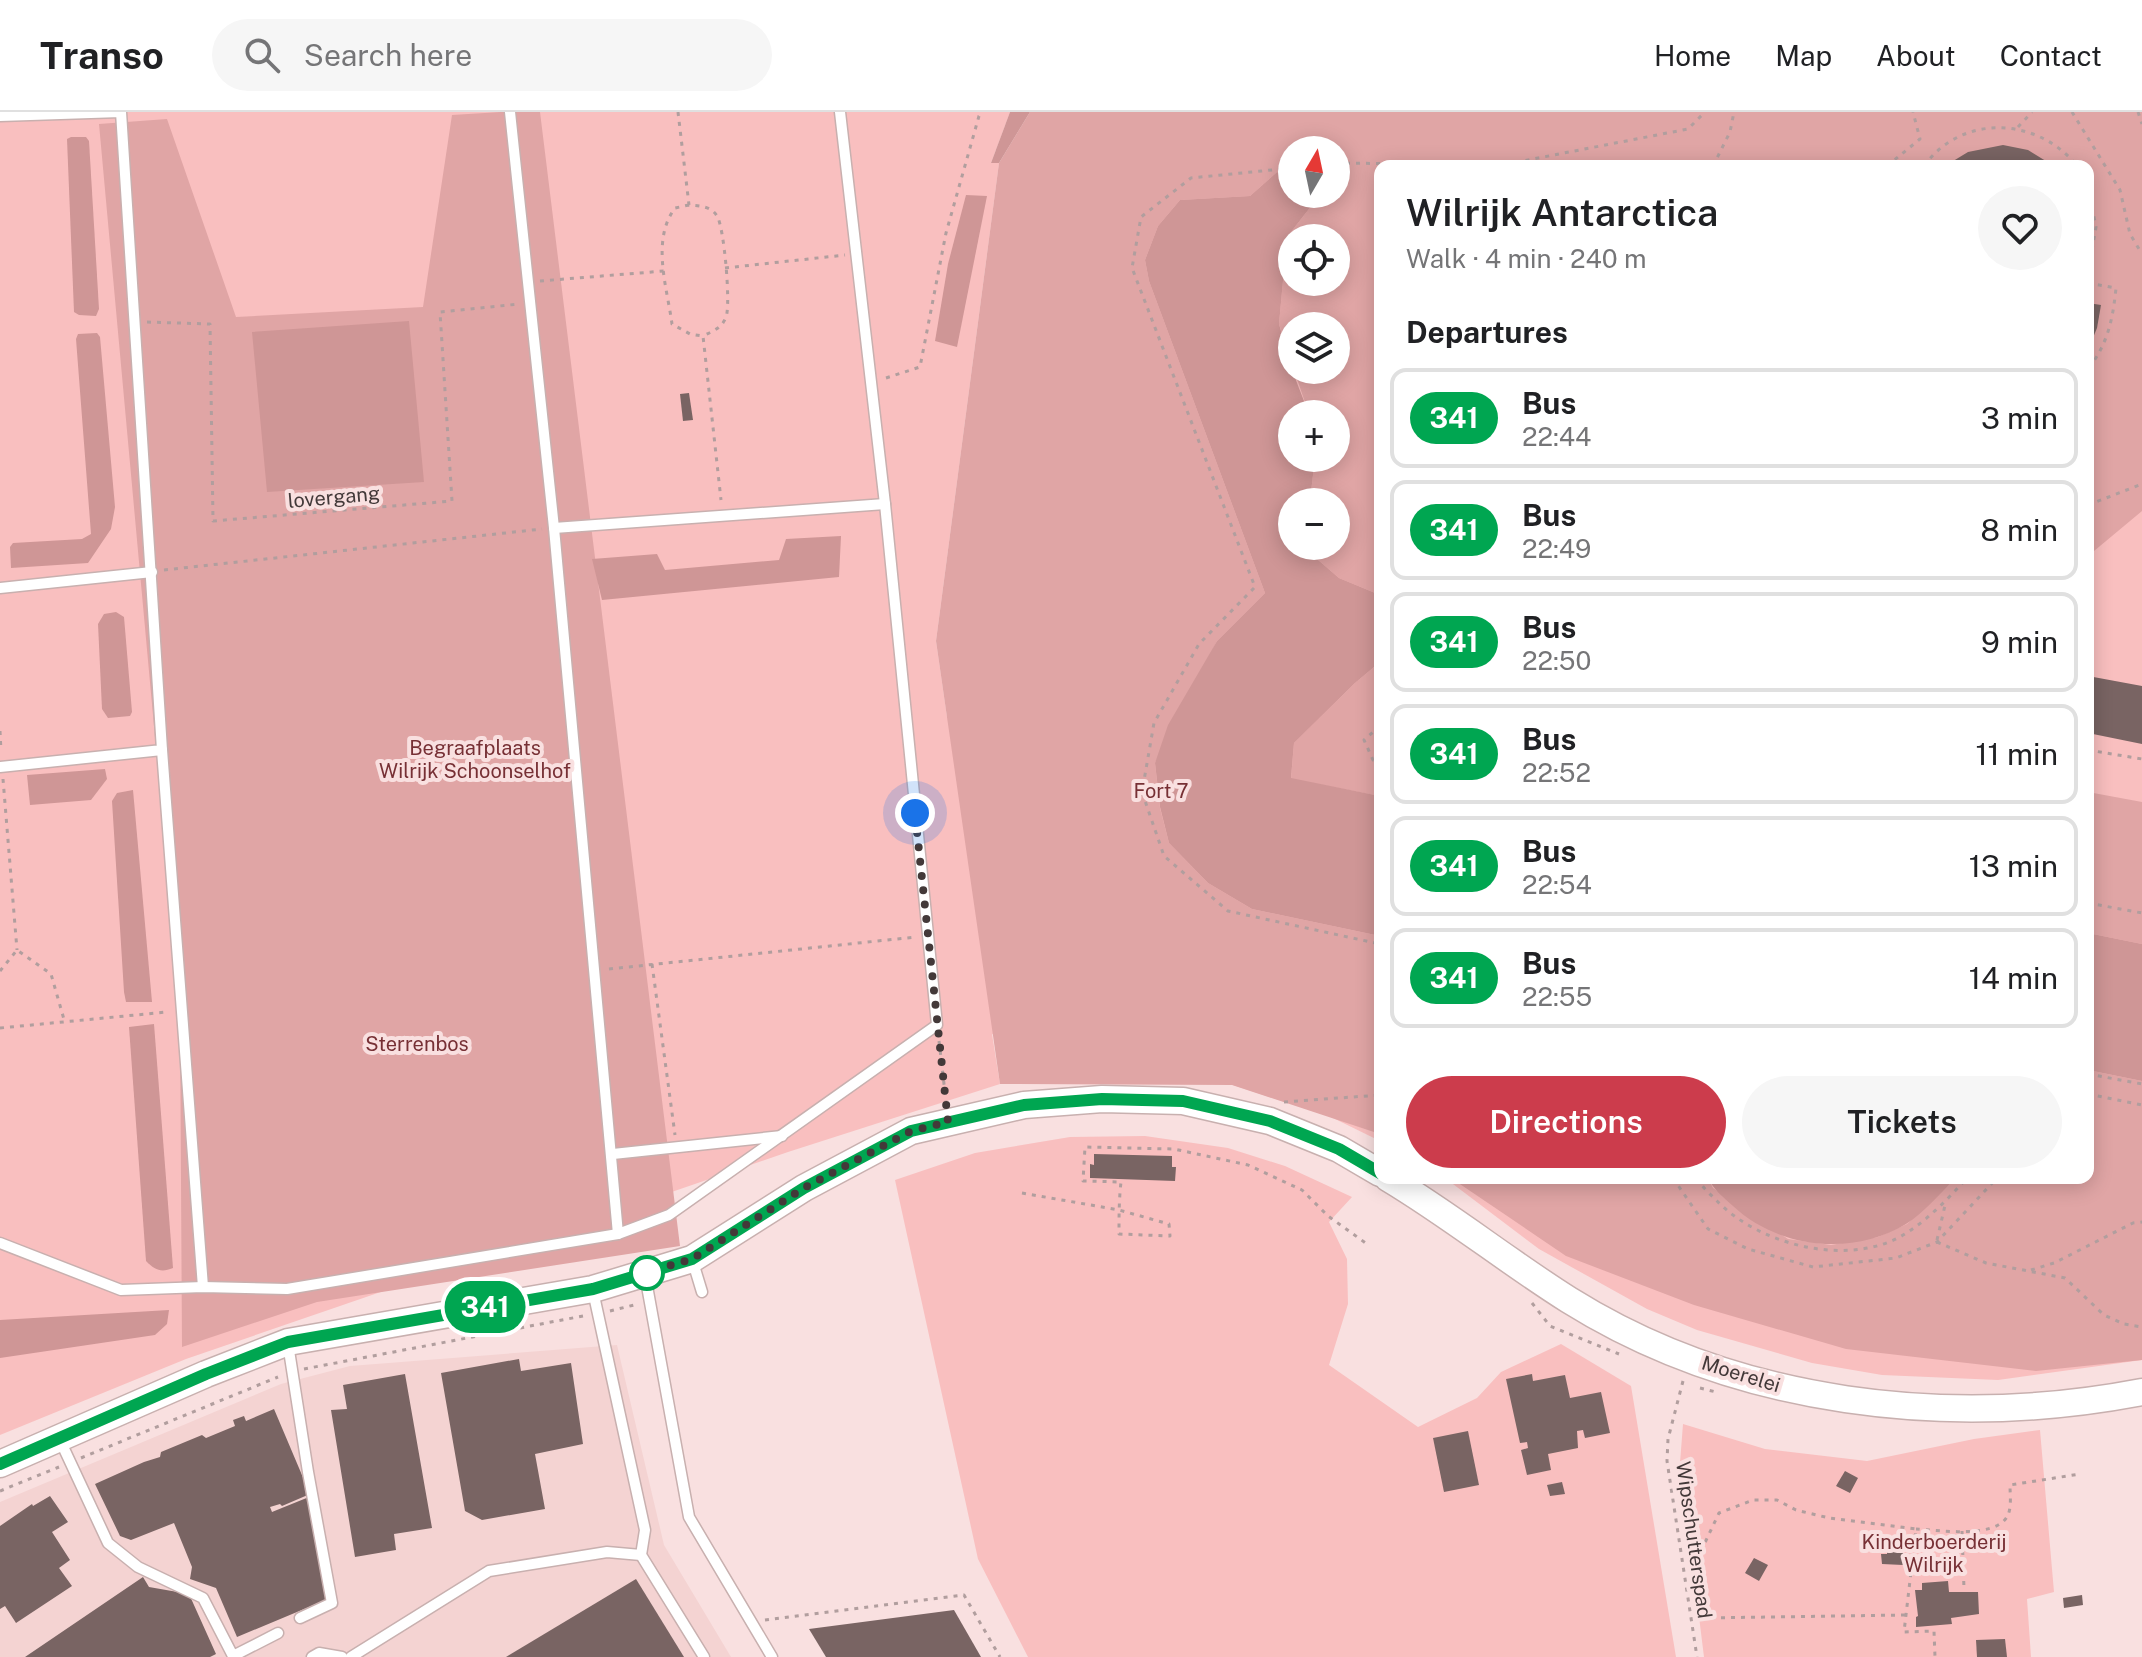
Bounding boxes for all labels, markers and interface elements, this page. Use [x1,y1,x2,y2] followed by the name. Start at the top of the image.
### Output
[212,19,772,91] search box
[40,33,164,78] text: Transo
[240,33,284,77] icon: search
[304,37,472,73] text: Search here
[1654,39,1731,72] text: Home
[1775,39,1832,72] text: Map
[1876,39,1956,72] text: About
[2000,39,2102,72] text: Contact
[1278,136,1350,208] north arrow
[1278,136,1350,560] map controls
[1978,186,2062,270] button: heart
[1406,190,1718,235] text: Wilrijk Antarctica
[1278,224,1350,296] button: locate
[1406,243,1647,274] text: Walk · 4 min · 240 m
[1278,312,1350,384] button: layers
[1406,314,1568,350] text: Departures
[1522,385,1576,421] text: Bus
[1278,400,1350,472] button: +
[1981,400,2058,436] text: 3 min
[1430,401,1478,434] text: 341
[1522,421,1591,452] text: 22:44
[287,481,381,513] street label: lovergang
[1278,488,1350,560] button: −
[1522,497,1576,533] text: Bus
[1980,512,2058,548] text: 8 min
[1430,513,1478,546] text: 341
[1522,533,1591,564] text: 22:49
[1522,609,1576,645] text: Bus
[1981,624,2058,660] text: 9 min
[1430,625,1478,658] text: 341
[1522,645,1591,676] text: 22:50
[1522,721,1576,757] text: Bus
[379,736,571,783] park label: Begraafplaats Wilrijk Schoonselhof
[1975,736,2058,772] text: 11 min
[1430,737,1478,770] text: 341
[1522,757,1591,788] text: 22:52
[1133,779,1189,803] park label: Fort 7
[895,793,935,833] your location
[1522,833,1576,869] text: Bus
[1969,848,2058,884] text: 13 min
[1430,849,1478,882] text: 341
[1522,869,1592,900] text: 22:54
[1522,945,1576,981] text: Bus
[1969,960,2058,996] text: 14 min
[1430,961,1478,994] text: 341
[1522,981,1592,1012] text: 22:55
[365,1032,469,1056] park label: Sterrenbos
[1406,1076,1726,1168] button: Directions
[1742,1076,2062,1168] button: Tickets
[630,1256,664,1290] unlabelled marker
[439,1281,531,1333] line badge: 341
[461,1290,509,1323] text: 341
[1699,1351,1783,1397] street label: Moerelei
[1671,1460,1717,1620] street label: Wipschutterspad
[1862,1530,2006,1577] park label: Kinderboerderij Wilrijk

